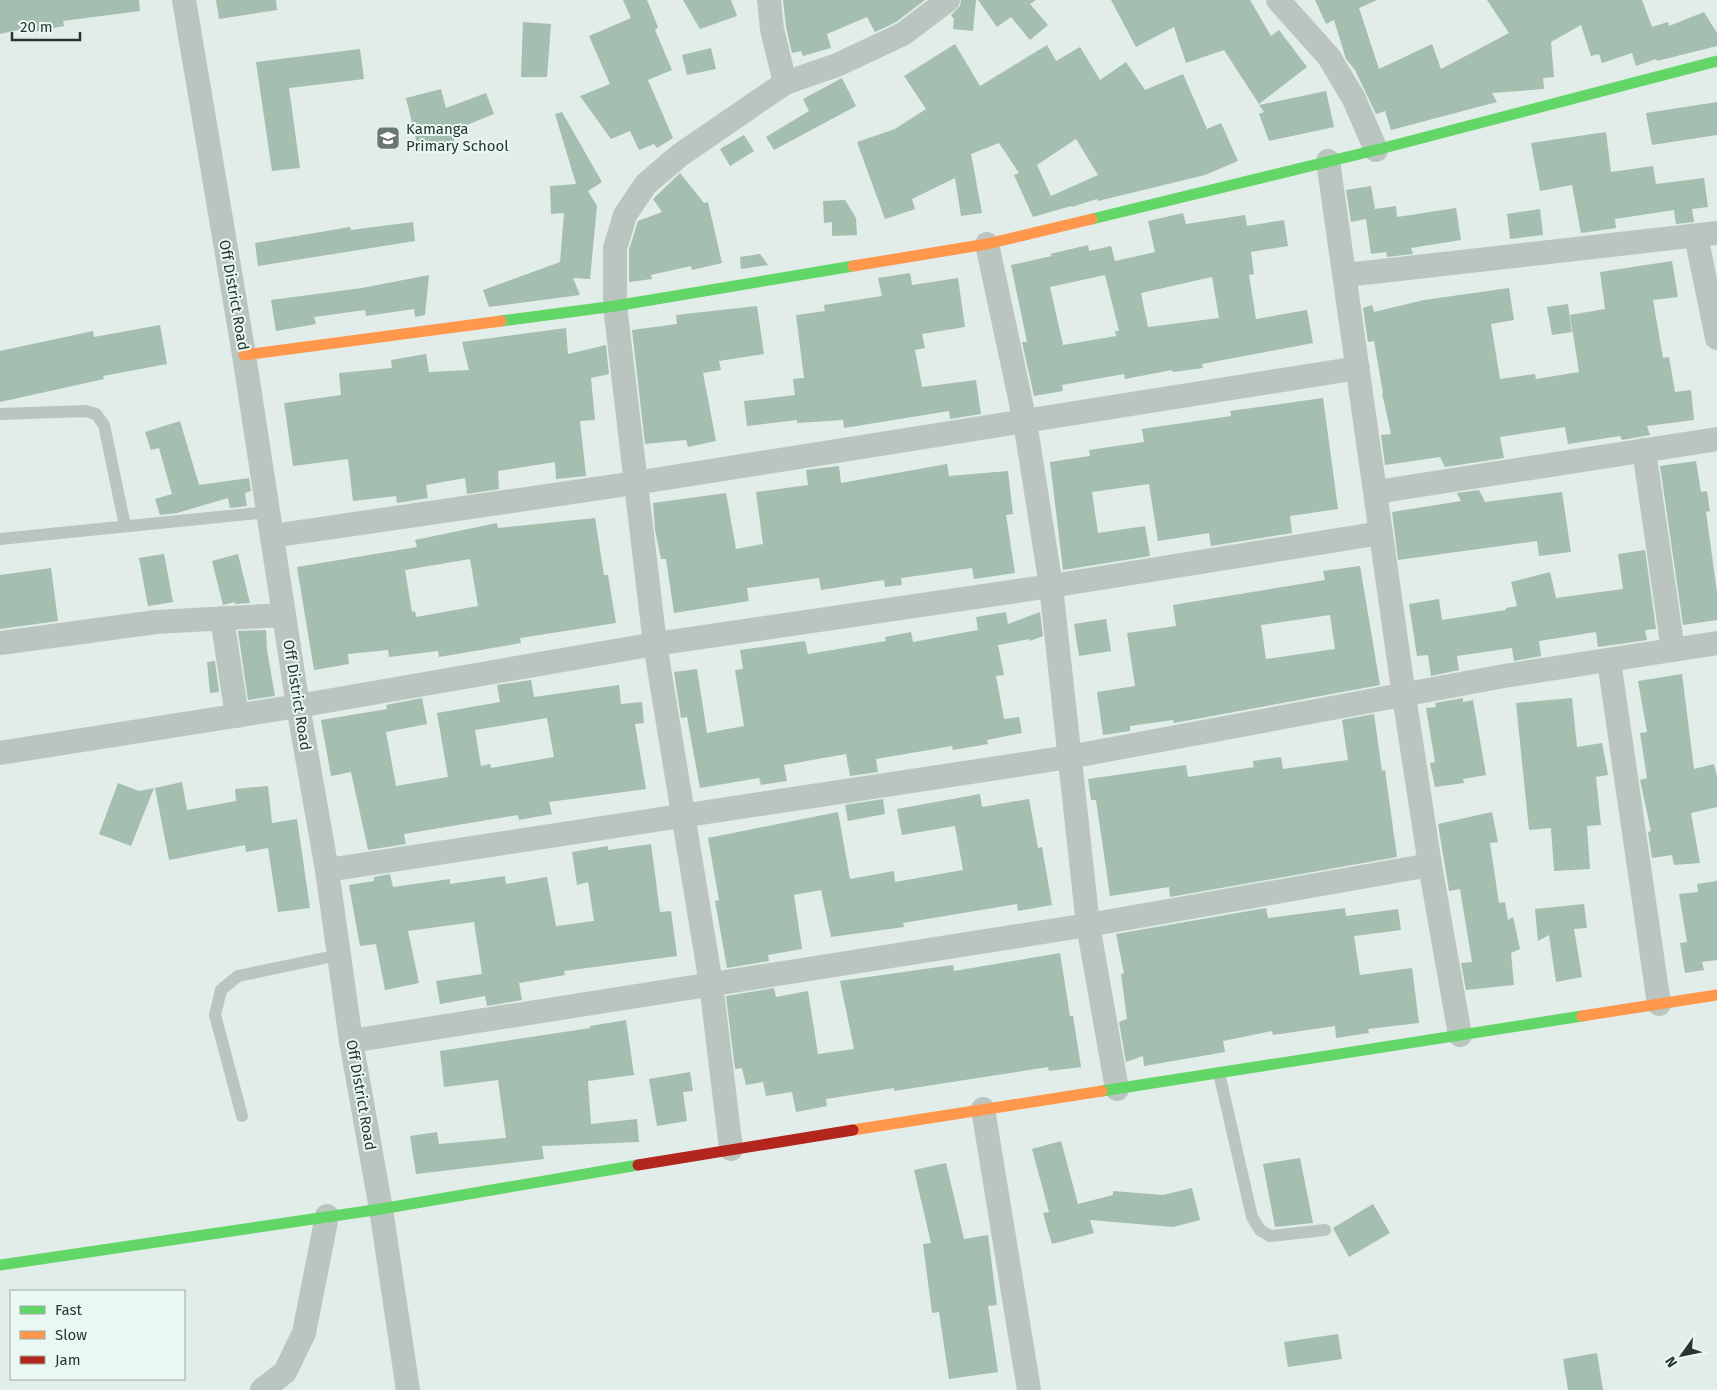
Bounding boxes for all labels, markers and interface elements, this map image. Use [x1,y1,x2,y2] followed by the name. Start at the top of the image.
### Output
[12,10,80,42] scale bar
[20,18,53,36] text: 20 m
[406,120,509,155] place label: Kamanga Primary School
[375,125,401,151] school or university icon: Kamanga Primary School
[215,238,253,352] street label: Off District Road
[279,638,315,752] street label: Off District Road
[342,1038,380,1152] street label: Off District Road
[10,1290,185,1380] legend
[55,1301,82,1319] text: Fast
[55,1326,87,1344] text: Slow
[1657,1330,1707,1380] north arrow
[55,1351,81,1369] text: Jam
[1662,1353,1681,1370] text: N

